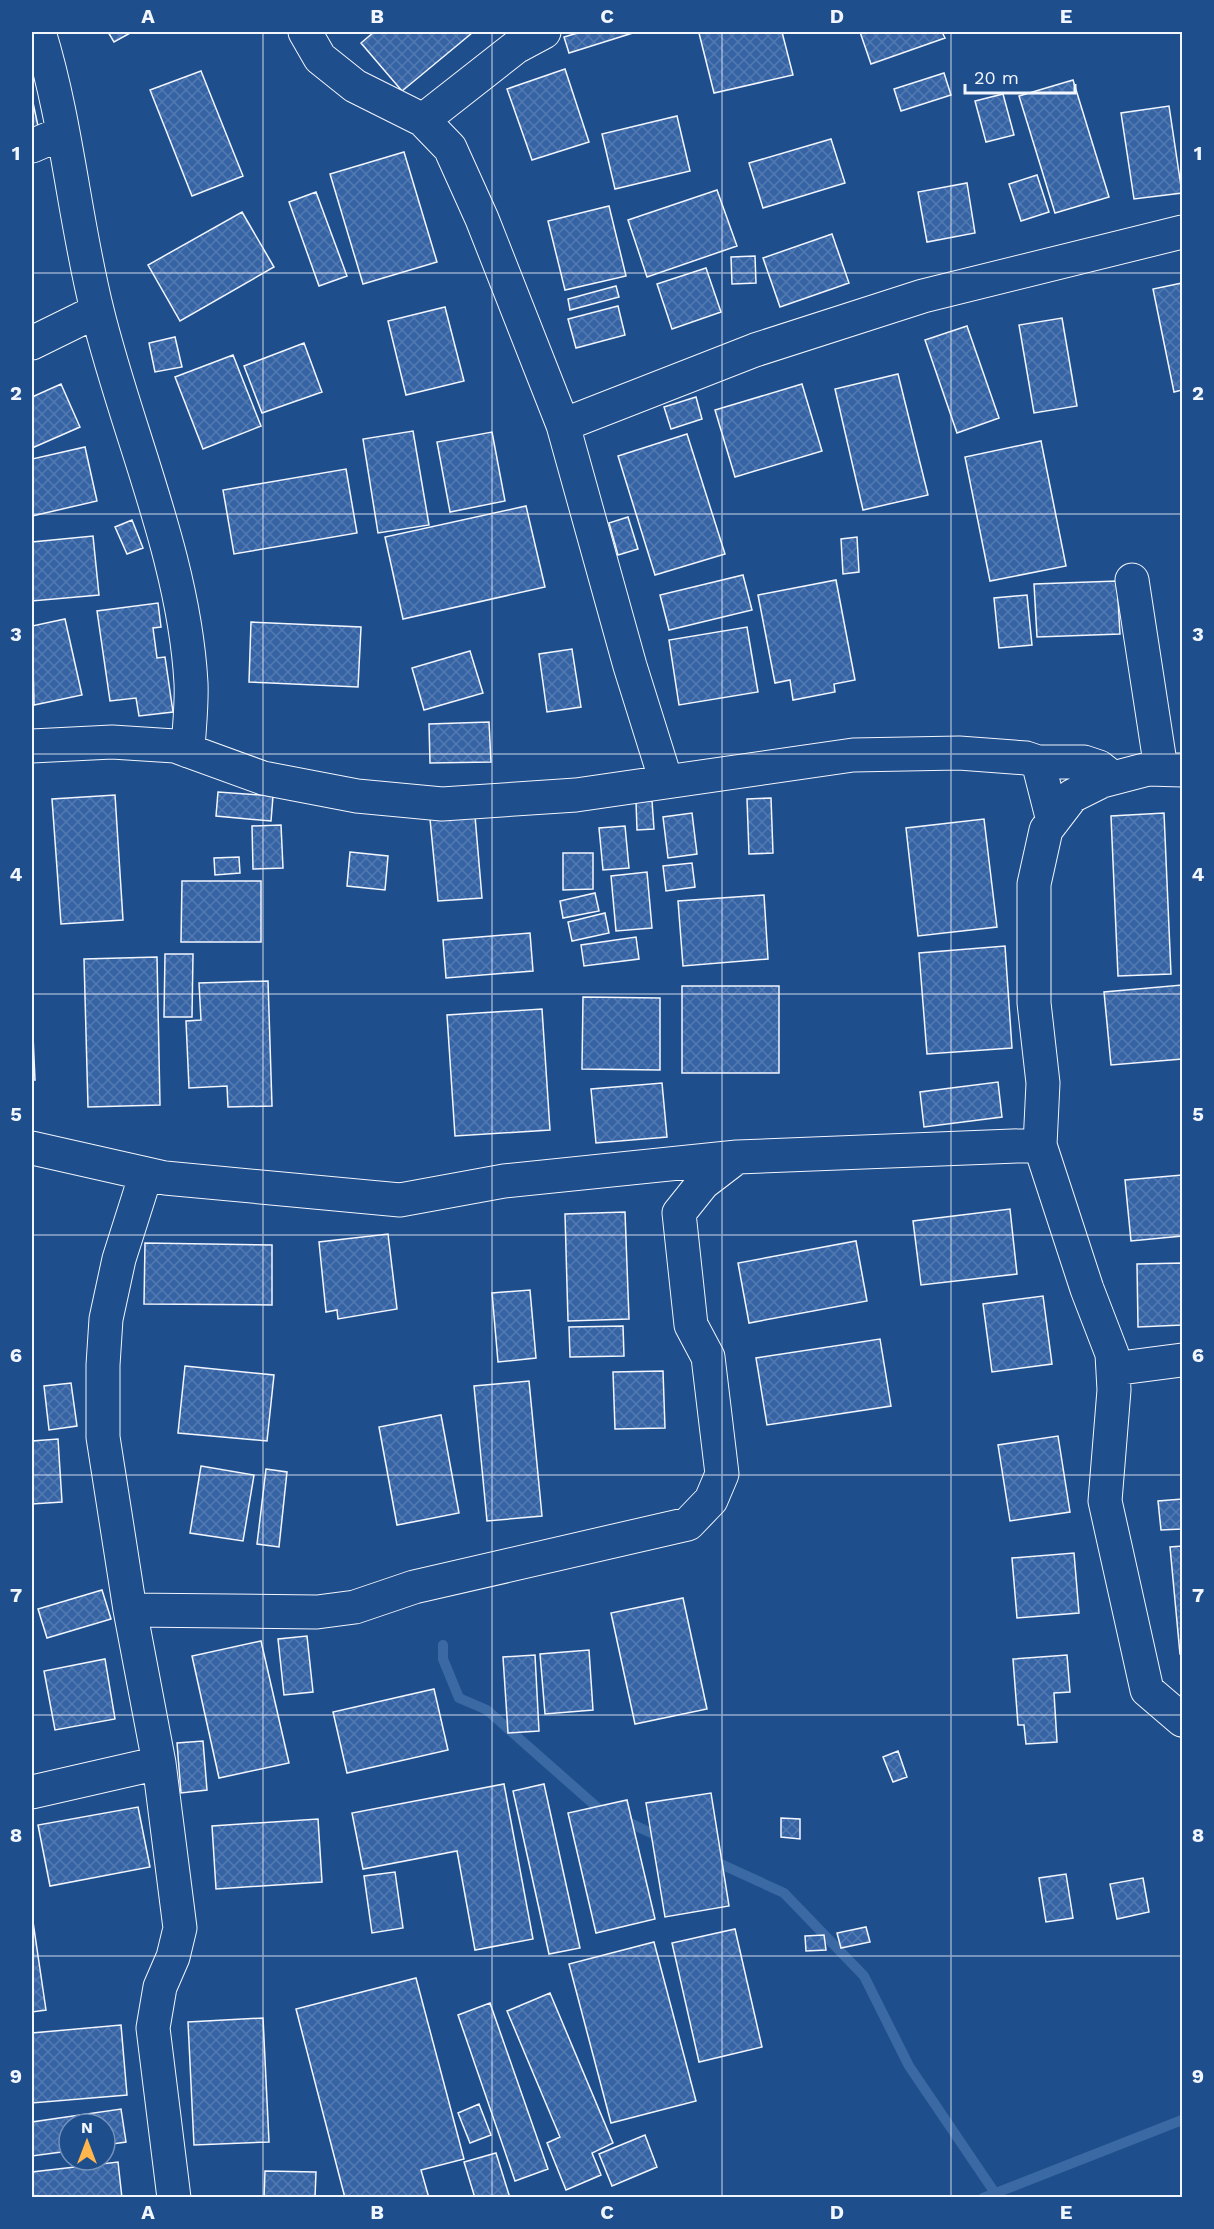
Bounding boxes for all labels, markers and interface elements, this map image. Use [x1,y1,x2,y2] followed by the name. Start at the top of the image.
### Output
[141,4,155,28] text: A
[370,4,384,28] text: B
[600,4,614,28] text: C
[830,4,844,28] text: D
[1060,4,1072,28] text: E
[965,57,1074,95] scale bar
[974,67,1019,88] text: 20 m
[12,141,20,165] text: 1
[1194,141,1202,165] text: 1
[10,381,22,405] text: 2
[1192,381,1204,405] text: 2
[10,622,22,646] text: 3
[1192,622,1204,646] text: 3
[10,862,23,886] text: 4
[1192,862,1205,886] text: 4
[10,1102,22,1126] text: 5
[1192,1102,1204,1126] text: 5
[10,1343,22,1367] text: 6
[1192,1343,1204,1367] text: 6
[10,1583,22,1607] text: 7
[1192,1583,1204,1607] text: 7
[10,1823,22,1847] text: 8
[1192,1823,1204,1847] text: 8
[10,2064,22,2088] text: 9
[1192,2064,1204,2088] text: 9
[57,2112,117,2172] north arrow
[81,2118,93,2137] text: N
[141,2200,155,2224] text: A
[370,2200,384,2224] text: B
[600,2200,614,2224] text: C
[830,2200,844,2224] text: D
[1060,2200,1072,2224] text: E

